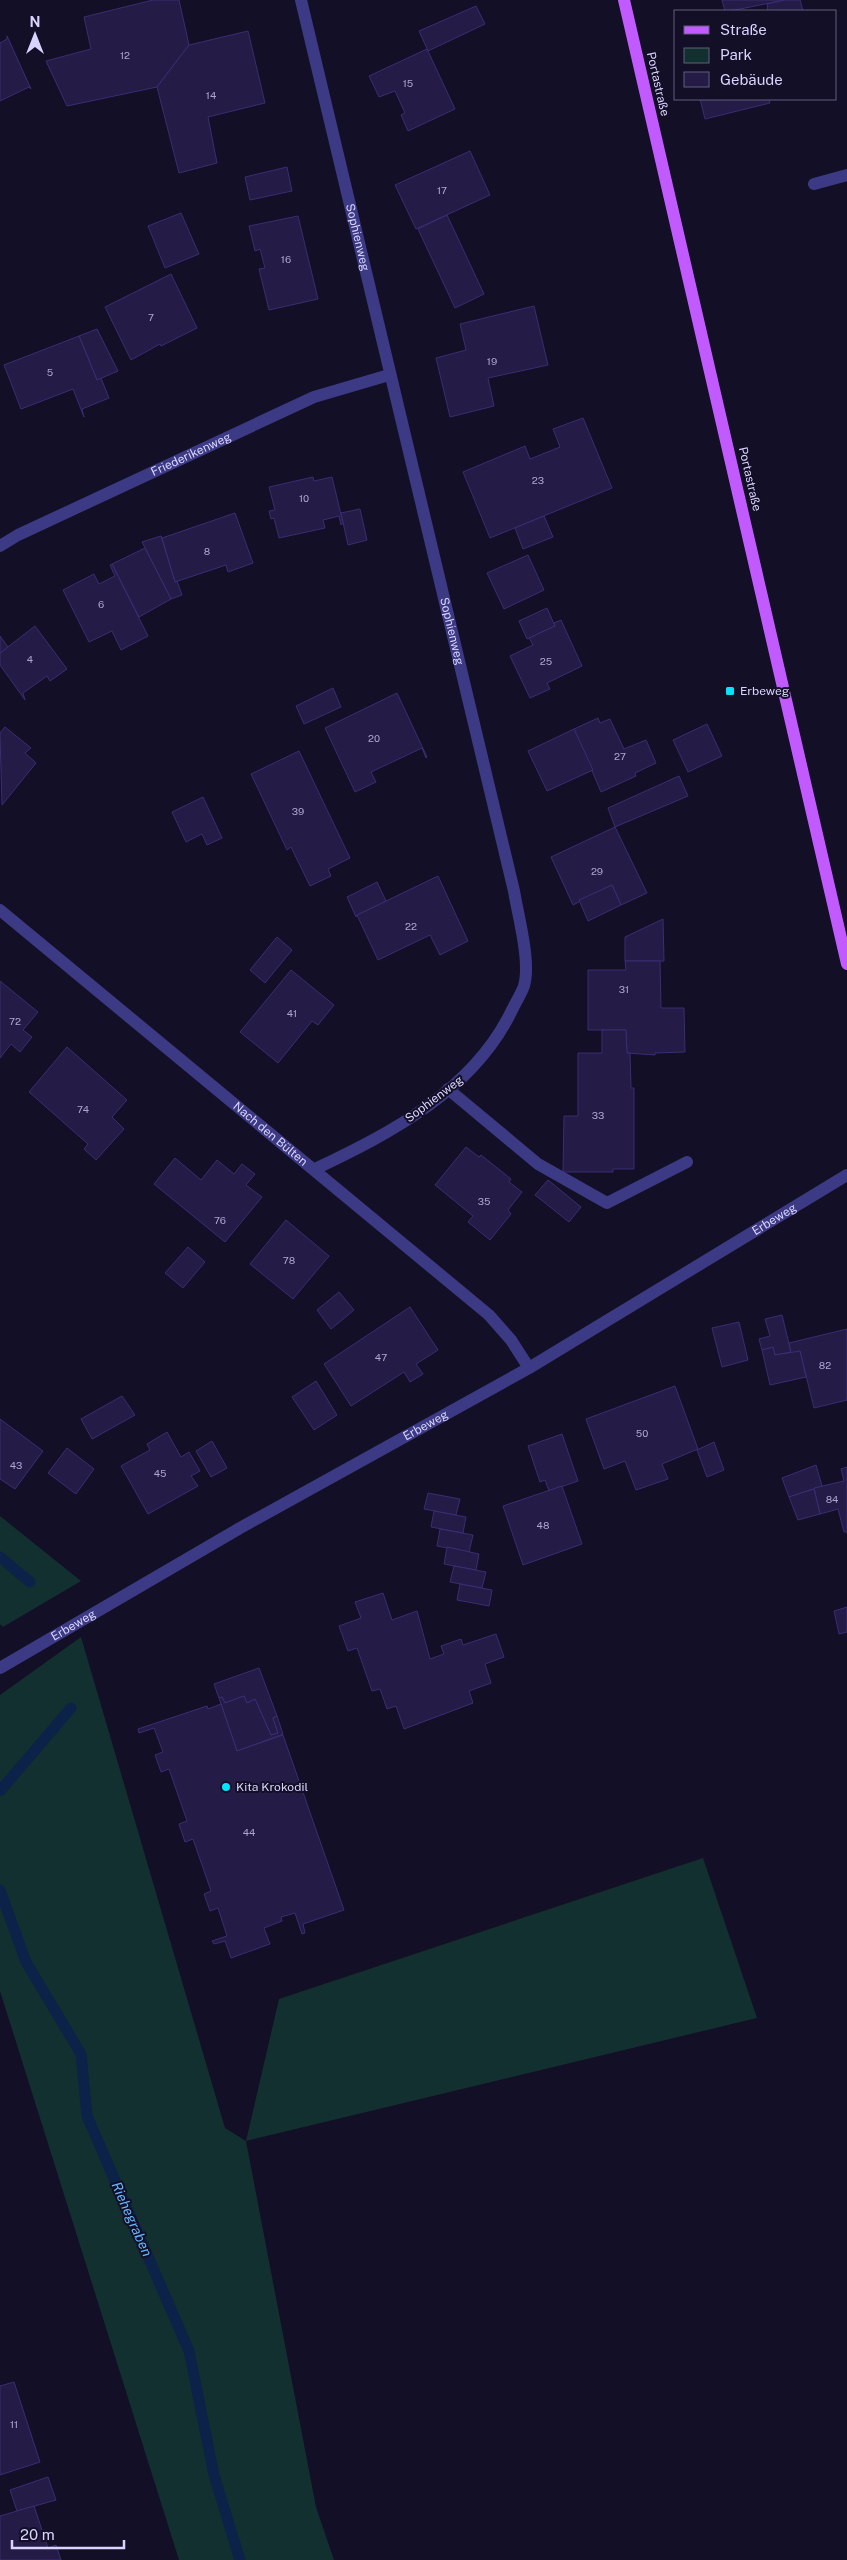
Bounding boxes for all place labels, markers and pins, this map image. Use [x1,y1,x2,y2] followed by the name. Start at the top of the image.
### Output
[740,684,789,698] place label: Erbeweg
[724,685,736,697] marker: Erbeweg
[236,1780,308,1794] place label: Kita Krokodil
[220,1781,232,1793] marker: Kita Krokodil

